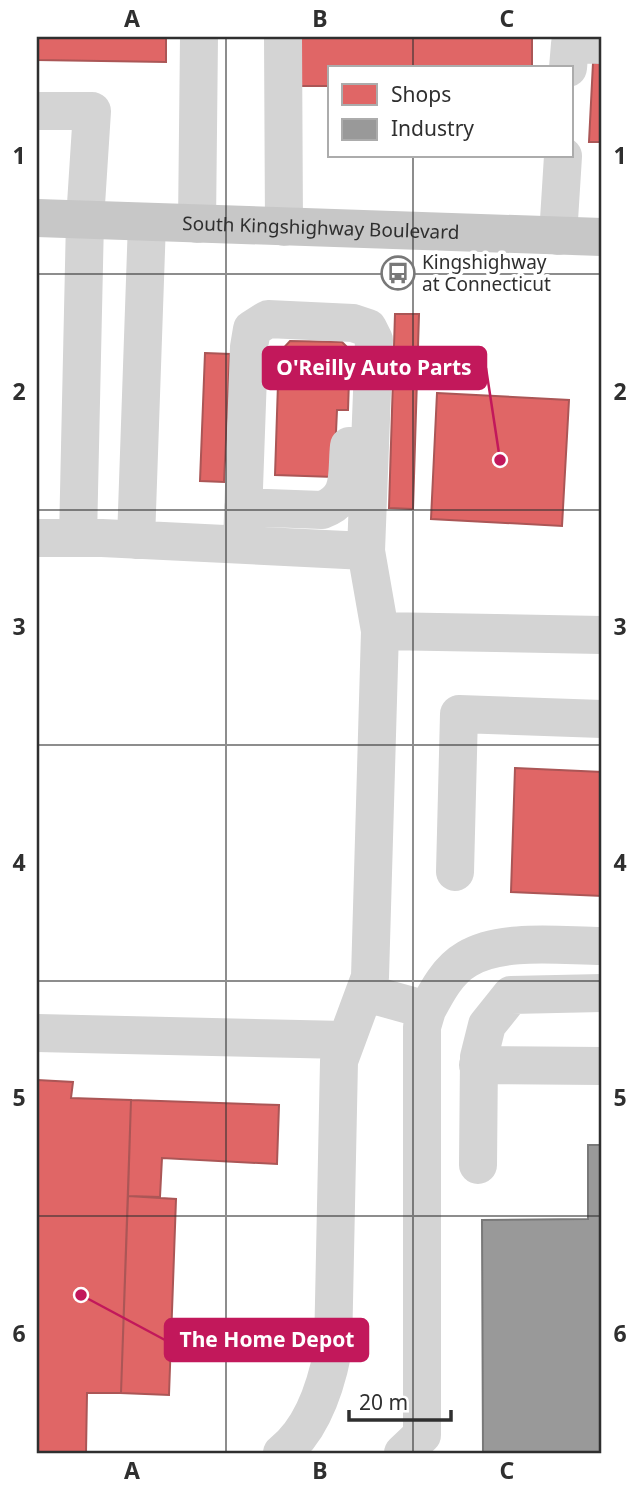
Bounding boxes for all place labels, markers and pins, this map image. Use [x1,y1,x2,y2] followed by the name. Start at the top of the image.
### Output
[422,249,551,297] place label: Kingshighway at Connecticut
[379,254,417,292] bus stop icon: Kingshighway at Connecticut
[263,347,486,389] callout: O'Reilly Auto Parts
[165,1319,368,1361] callout: The Home Depot

